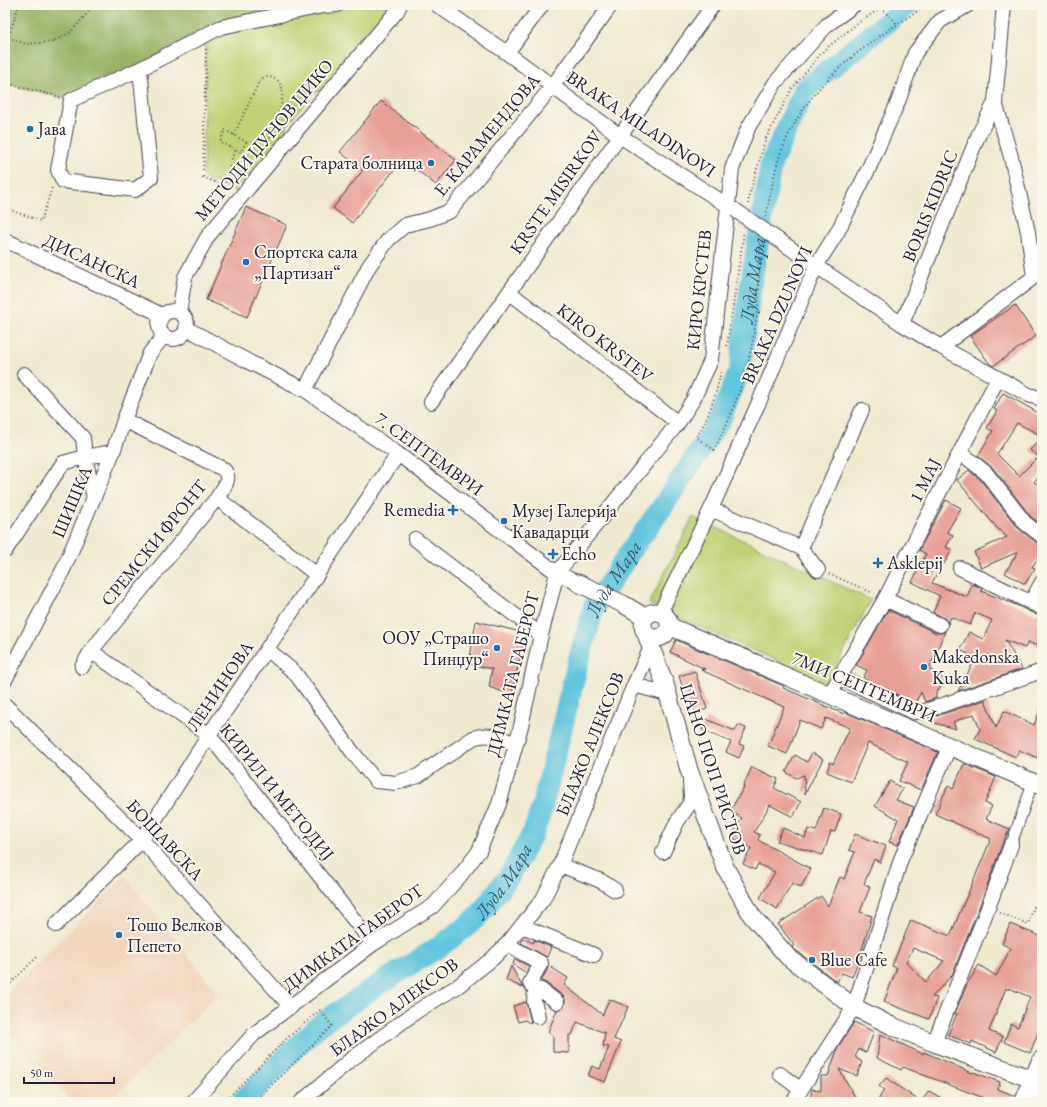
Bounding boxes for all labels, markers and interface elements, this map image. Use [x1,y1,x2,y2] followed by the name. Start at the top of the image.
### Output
[189,54,338,225] street label: МЕТОДИ ЏУНОВ ЏИКО
[562,65,720,182] street label: BRAKA MILADINOVI
[428,68,545,201] street label: Е. КАРАМЕНДОВА
[36,117,67,140] place label: Јава
[25,124,35,134] marker: Јава
[504,124,608,258] street label: KRSTE MISIRKOV
[897,146,962,265] street label: BORIS KIDRIC
[300,151,424,174] place label: Старата болница
[426,158,436,168] marker: Старата болница
[40,228,145,293] street label: ДИСАНСКА
[681,229,716,351] street label: КИРО КРСТЕВ
[734,235,772,326] water label: Луда Мара
[254,240,359,284] place label: Спортска сала „Партизан“
[736,242,817,387] street label: BRAKA DZUNOVI
[241,257,251,267] marker: Спортска сала „Партизан“
[552,298,659,388] street label: KIRO KRSTEV
[371,407,488,501] street label: 7. СЕПТЕМВРИ
[904,454,945,506] street label: 1 MAJ
[46,462,97,541] street label: ШИШКА
[96,474,212,610] street label: СРЕМСКИ ФРОНТ
[384,498,446,521] place label: Remedia
[512,499,618,543] place label: Музеј Галерија Кавадарци
[448,505,458,515] marker: Remedia
[499,516,509,526] marker: Музеј Галерија Кавадарци
[580,535,647,621] water label: Луда Мара
[561,542,596,565] place label: Echo
[548,549,558,559] marker: Echo
[886,551,943,574] place label: Asklepij
[872,557,884,569] marker: Asklepij
[481,588,544,759] street label: ДИМКАТА ГАБЕРОТ
[382,626,489,670] place label: ООУ „Страшо Пинџур“
[181,636,258,735] street label: ЛЕНИНОВА
[492,643,502,653] marker: ООУ „Страшо Пинџур“
[932,645,1020,689] place label: Makedonska Kuka
[789,646,940,727] street label: 7МИ СЕПТЕМВРИ
[919,662,929,672] marker: Makedonska Kuka
[550,668,629,819] street label: БЛАЖО АЛЕКСОВ
[675,680,752,857] street label: ЦАНО ПОП РИСТОВ
[215,718,340,865] street label: КИРИЛ И МЕТОДИЈ
[122,794,209,886] street label: БОШАВСКА
[468,839,538,925] water label: Луда Мара
[278,878,429,997] street label: ДИМКАТА ГАБЕРОТ
[127,913,222,957] place label: Тошо Велков Пепето
[114,930,124,940] marker: Тошо Велков Пепето
[820,948,887,971] place label: Blue Cafe
[325,952,462,1061] street label: БЛАЖО АЛЕКСОВ
[807,955,817,965] marker: Blue Cafe
[24,1059,114,1085] scale bar
[30,1065,54,1081] text: 50 m

